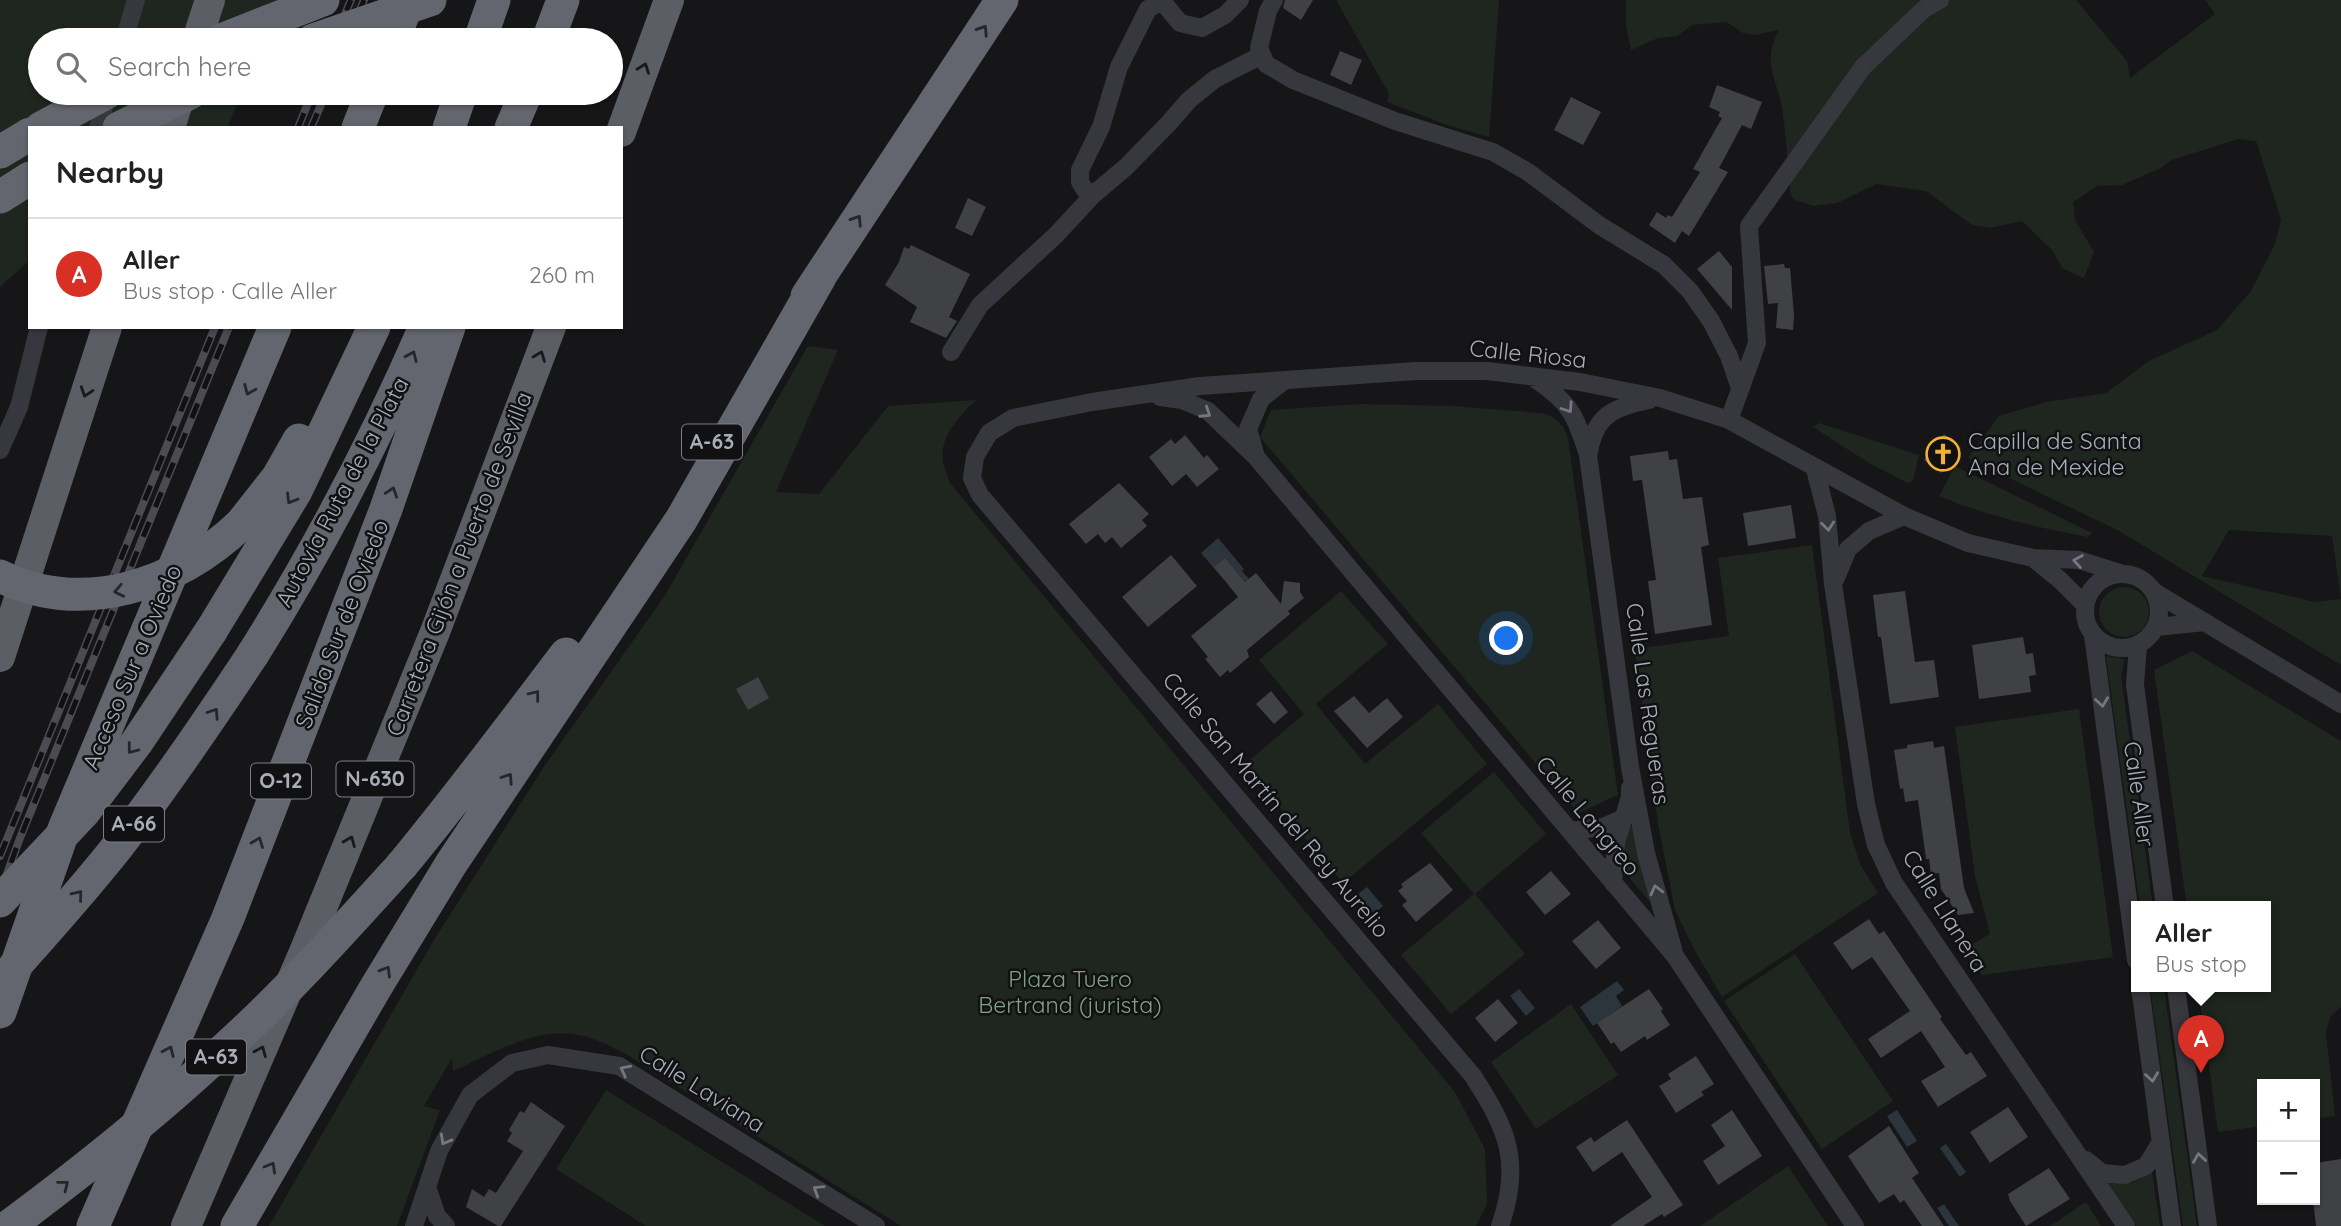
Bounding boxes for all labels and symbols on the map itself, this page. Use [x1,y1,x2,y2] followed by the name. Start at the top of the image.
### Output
[974,25,987,38] one-way arrow
[636,62,650,74] one-way arrow
[849,214,862,227] one-way arrow
[1468,333,1588,374] street label: Calle Riosa
[531,350,545,362] one-way arrow
[404,351,418,364] one-way arrow
[269,372,414,612] street label: Autovía Ruta de la Plata
[243,383,257,395] one-way arrow
[80,386,95,398] one-way arrow
[379,388,538,740] street label: Carretera Gijón a Puerto de Sevilla
[1560,400,1572,413] one-way arrow
[1198,404,1211,417] one-way arrow
[682,424,742,460] road number: A-63
[1968,426,2142,481] place label: Capilla de Santa Ana de Mexide
[1924,435,1962,473] church icon: Capilla de Santa Ana de Mexide
[384,486,398,499] one-way arrow
[286,492,299,504] one-way arrow
[288,515,395,732] street label: Salida Sur de Oviedo
[1820,520,1835,531] one-way arrow
[2072,554,2083,569] one-way arrow
[75,560,188,774] street label: Acceso Sur a Oviedo
[113,582,125,597] one-way arrow
[1620,601,1677,807] street label: Calle Las Regueras
[1489,621,1523,655] your location
[1157,666,1396,944] street label: Calle San Martín del Rey Aurelio
[526,690,539,703] one-way arrow
[2094,697,2109,708] one-way arrow
[205,708,218,721] one-way arrow
[2118,740,2161,848] street label: Calle Aller
[127,741,140,754] one-way arrow
[1530,750,1647,882] street label: Calle Langreo
[336,762,414,796] road number: N-630
[251,764,311,798] road number: O-12
[500,773,513,786] one-way arrow
[104,806,164,842] road number: A-66
[249,836,263,848] one-way arrow
[341,836,355,848] one-way arrow
[1896,844,1995,977] street label: Calle Llanera
[1650,885,1664,897] one-way arrow
[69,891,82,903] one-way arrow
[978,964,1162,1019] park label: Plaza Tuero Bertrand (jurista)
[378,965,391,978] one-way arrow
[2178,1015,2224,1073] pin: A
[634,1038,770,1139] street label: Calle Laviana
[186,1040,246,1074] road number: A-63
[161,1046,175,1058] one-way arrow
[253,1046,267,1058] one-way arrow
[619,1065,632,1079] one-way arrow
[2145,1072,2160,1083] one-way arrow
[440,1133,454,1145] one-way arrow
[2191,1152,2206,1164] one-way arrow
[263,1162,276,1174] one-way arrow
[56,1181,68,1194] one-way arrow
[813,1185,826,1198] one-way arrow

